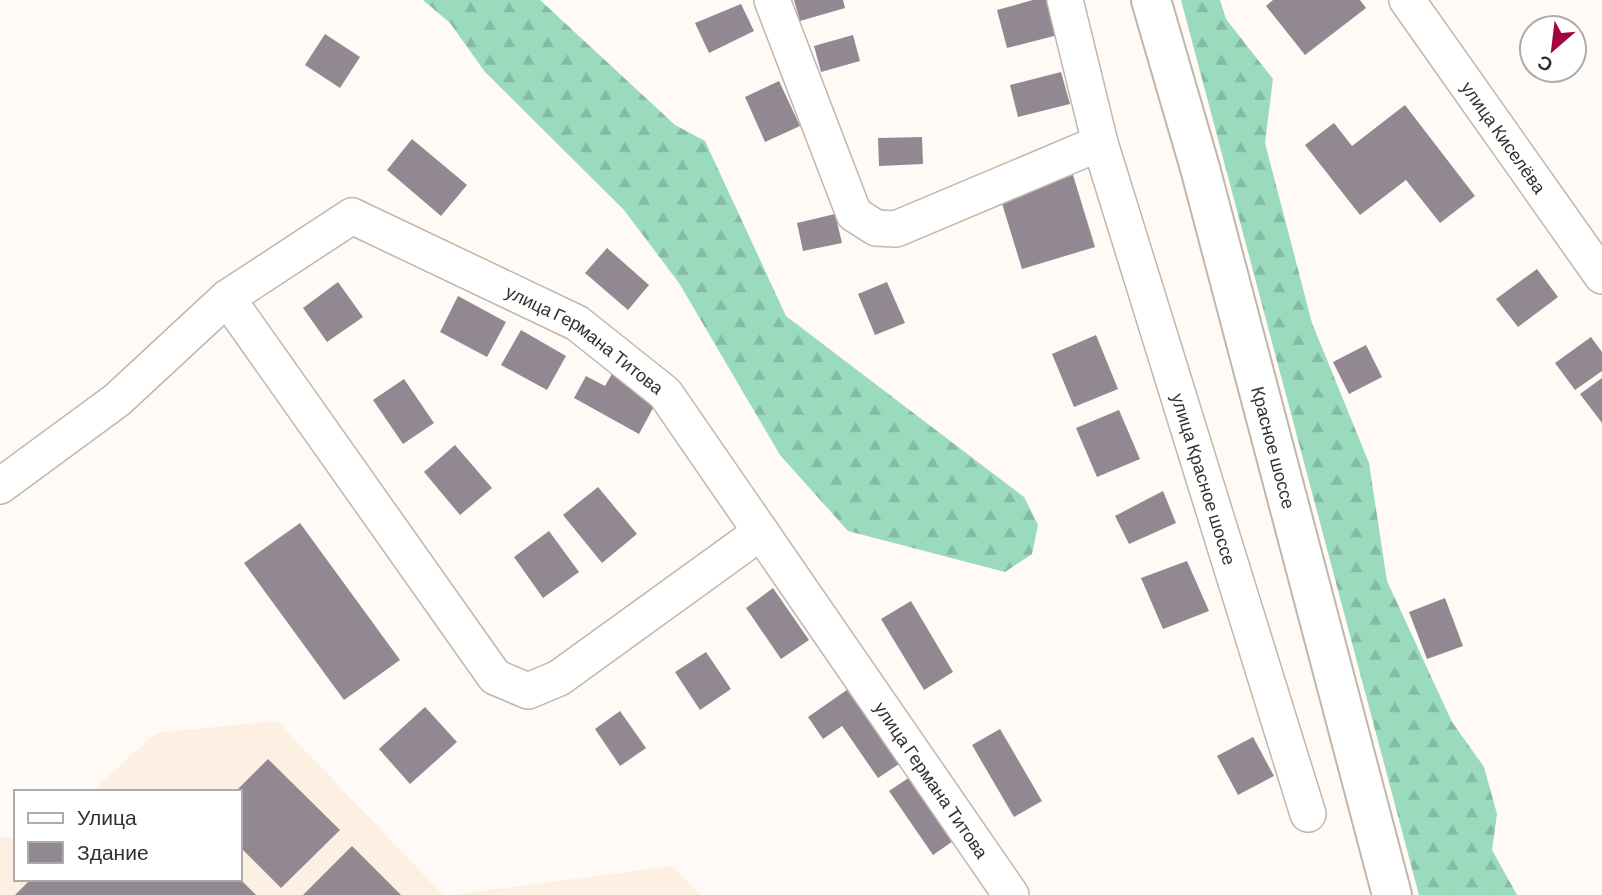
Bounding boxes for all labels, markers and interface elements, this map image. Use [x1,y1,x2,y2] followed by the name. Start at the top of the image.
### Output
[1518,14,1588,84] north arrow
[1533,51,1556,78] text: С
[1457,77,1552,198] street label: улица Киселёва
[502,280,669,399] street label: улица Германа Титова
[1247,384,1300,511] street label: Красное шоссе
[1167,390,1241,568] street label: улица Красное шоссе
[870,697,994,863] street label: улица Германа Титова
[14,790,242,881] legend
[77,804,137,829] text: Улица
[77,839,149,864] text: Здание

